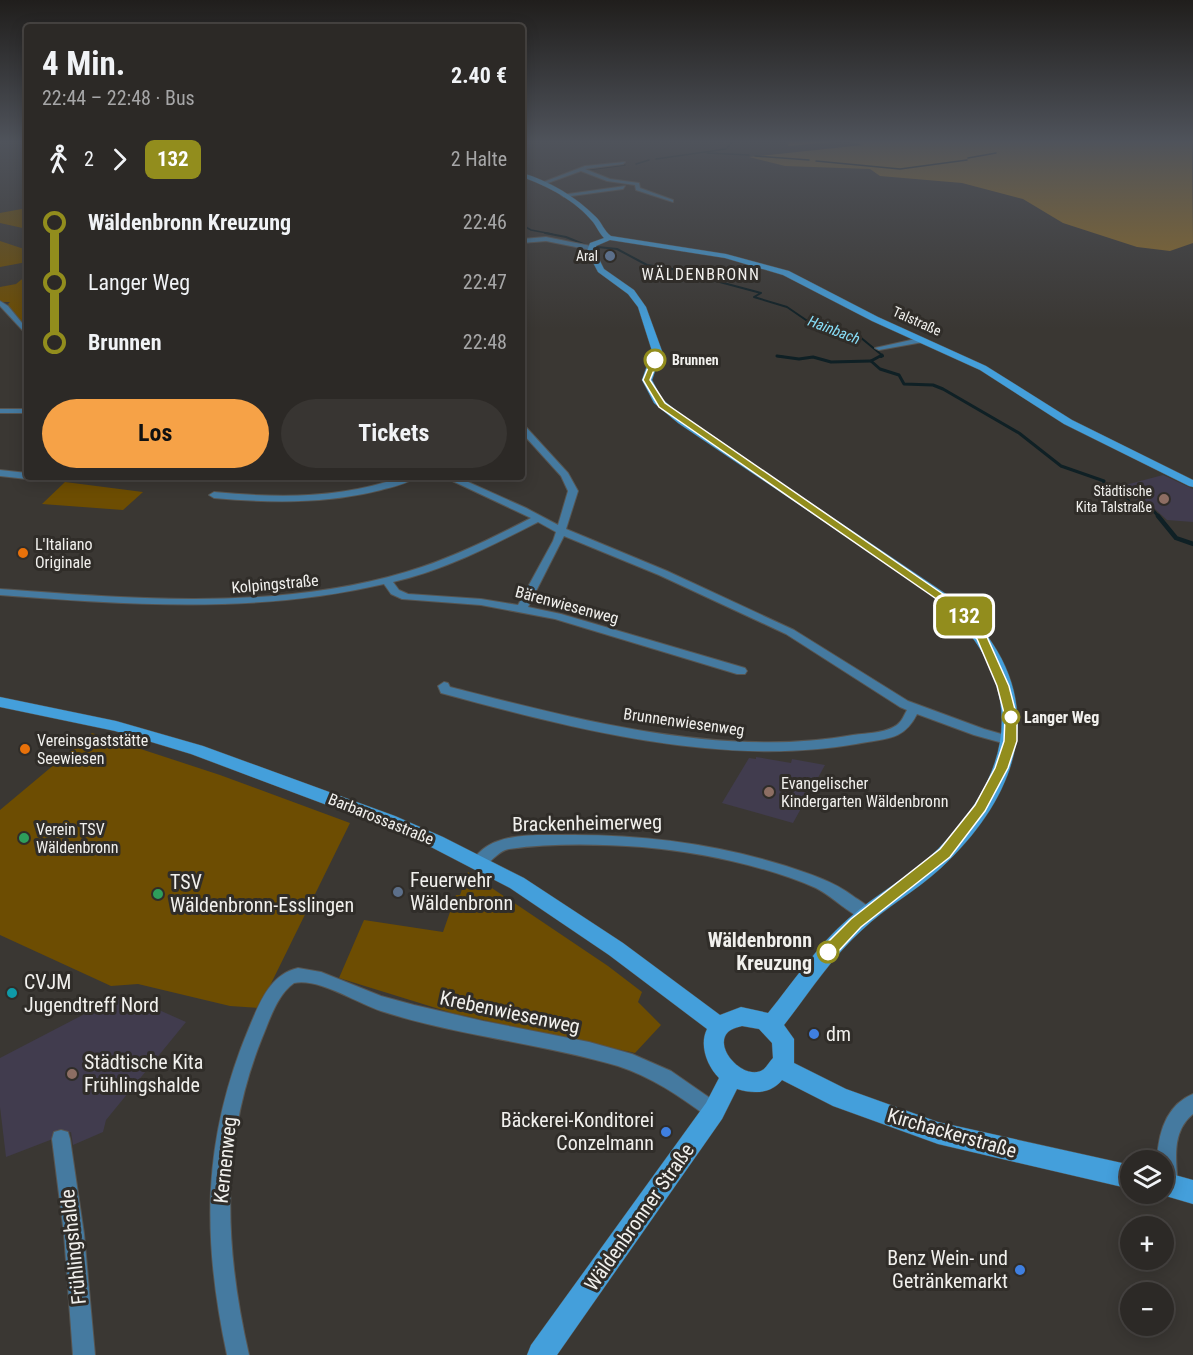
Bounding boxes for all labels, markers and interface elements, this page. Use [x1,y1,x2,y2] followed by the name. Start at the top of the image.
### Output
[42,44,125,83] text: 4 Min.
[451,63,507,88] text: 2.40 €
[42,86,195,110] text: 22:44 – 22:48 · Bus
[42,143,75,176] icon: walk
[103,143,136,176] icon: forward
[84,147,94,171] text: 2
[157,147,189,171] text: 132
[451,147,507,171] text: 2 Halte
[88,210,291,235] text: Wäldenbronn Kreuzung
[463,210,507,234] text: 22:46
[576,248,598,264] place label: Aral
[603,249,617,263] marker: Aral
[642,265,760,284] district label: WÄLDENBRONN
[88,270,190,295] text: Langer Weg
[463,270,507,294] text: 22:47
[890,303,944,339] street label: Talstraße
[805,312,863,348] water label: Hainbach
[88,330,161,355] text: Brunnen
[463,330,507,354] text: 22:48
[644,349,666,371] marker: Brunnen
[672,352,719,368] place label: Brunnen
[42,399,269,468] button: Los
[281,399,507,468] button: Tickets
[1076,483,1152,515] place label: Städtische Kita Talstraße
[1157,492,1171,506] marker: Städtische Kita Talstraße
[35,535,93,572] place label: L'Italiano Originale
[16,546,30,560] marker: L'Italiano Originale
[231,571,319,597] street label: Kolpingstraße
[513,582,621,628] street label: Bärenwiesenweg
[930,596,998,636] line badge: 132
[948,604,980,628] text: 132
[622,704,746,740] street label: Brunnenwiesenweg
[1002,708,1020,726] marker: Langer Weg
[1024,708,1099,727] place label: Langer Weg
[37,731,148,768] place label: Vereinsgaststätte Seewiesen
[18,742,32,756] marker: Vereinsgaststätte Seewiesen
[781,774,948,811] place label: Evangelischer Kindergarten Wäldenbronn
[762,785,776,799] marker: Evangelischer Kindergarten Wäldenbronn
[326,789,436,849] street label: Barbarossastraße
[512,810,662,836] street label: Brackenheimerweg
[36,820,119,857] place label: Verein TSV Wäldenbronn
[17,831,31,845] marker: Verein TSV Wäldenbronn
[410,868,513,915] place label: Feuerwehr Wäldenbronn
[170,870,354,917] place label: TSV Wäldenbronn-Esslingen
[391,885,405,899] marker: Feuerwehr Wäldenbronn
[151,887,165,901] marker: TSV Wäldenbronn-Esslingen
[708,928,812,975] place label: Wäldenbronn Kreuzung
[817,941,839,963] marker: Wäldenbronn Kreuzung
[24,970,159,1017] place label: CVJM Jugendtreff Nord
[438,985,582,1039] street label: Krebenwiesenweg
[5,986,19,1000] marker: CVJM Jugendtreff Nord
[826,1022,851,1046] place label: dm
[807,1027,821,1041] marker: dm
[84,1050,203,1097] place label: Städtische Kita Frühlingshalde
[65,1067,79,1081] marker: Städtische Kita Frühlingshalde
[885,1103,1019,1163] street label: Kirchackerstraße
[501,1108,654,1155] place label: Bäckerei-Konditorei Conzelmann
[209,1115,241,1205] street label: Kernenweg
[659,1125,673,1139] marker: Bäckerei-Konditorei Conzelmann
[579,1139,699,1295] street label: Wäldenbronner Straße
[1120,1150,1174,1336] map controls
[1120,1150,1174,1204] button: layers
[55,1188,91,1306] street label: Frühlingshalde
[1120,1216,1174,1270] button: +
[887,1246,1008,1293] place label: Benz Wein- und Getränkemarkt
[1013,1263,1027,1277] marker: Benz Wein- und Getränkemarkt
[1120,1282,1174,1336] button: −

